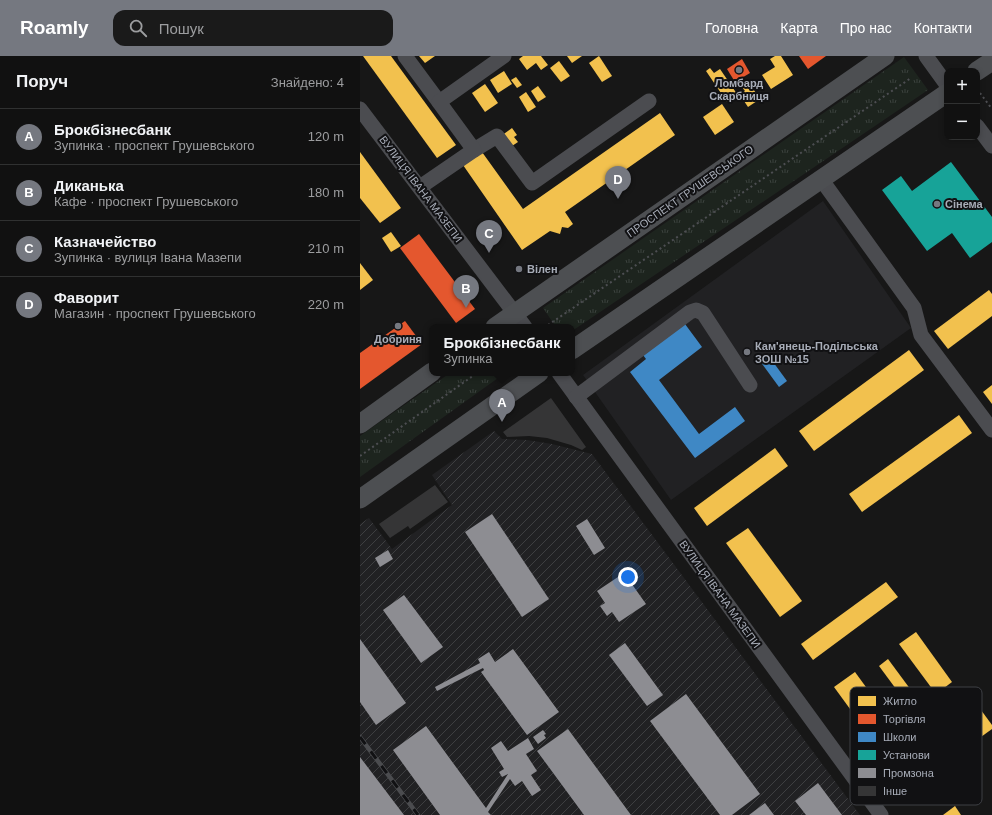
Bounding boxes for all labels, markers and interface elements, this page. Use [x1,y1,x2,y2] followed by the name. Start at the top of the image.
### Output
[113,10,393,46] search box
[20,17,89,38] text: Roamly
[127,17,149,39] icon: search
[159,20,204,37] text: Пошук
[705,20,758,36] text: Головна
[780,20,818,36] text: Карта
[840,20,892,36] text: Про нас
[914,20,972,36] text: Контакти
[734,65,744,75] marker: Ломбард Скарбниця
[944,68,980,140] map controls
[944,68,980,104] button: +
[16,72,68,91] text: Поруч
[271,75,344,90] text: Знайдено: 4
[709,77,769,102] place label: Ломбард Скарбниця
[944,104,980,140] button: −
[54,121,171,138] text: Брокбізнесбанк
[24,129,34,144] text: A
[308,129,344,144] text: 120 m
[377,134,465,244] street label: ВУЛИЦЯ ІВАНА МАЗЕПИ
[54,138,255,153] text: Зупинка · проспект Грушевського
[625,142,756,239] street label: ПРОСПЕКТ ГРУШЕВСЬКОГО
[605,166,631,199] pin: D
[54,177,124,194] text: Диканька
[24,185,34,200] text: B
[308,185,344,200] text: 180 m
[54,194,238,209] text: Кафе · проспект Грушевського
[945,198,984,210] place label: Сінема
[932,199,942,209] marker: Сінема
[476,220,502,253] pin: C
[54,233,157,250] text: Казначейство
[24,241,34,256] text: C
[308,241,344,256] text: 210 m
[54,250,241,265] text: Зупинка · вулиця Івана Мазепи
[527,263,558,275] place label: Вiлен
[514,264,524,274] marker: Вiлен
[453,275,479,308] pin: B
[54,289,119,306] text: Фаворит
[24,297,34,312] text: D
[308,297,344,312] text: 220 m
[54,306,256,321] text: Магазин · проспект Грушевського
[393,321,403,331] marker: Добриня
[429,324,575,376] popup
[374,333,422,345] place label: Добриня
[443,334,561,351] text: Брокбізнесбанк
[755,340,879,365] place label: Кам'янець-Подільська ЗОШ №15
[742,347,752,357] marker: Кам'янець-Подільська ЗОШ №15
[443,351,493,366] text: Зупинка
[489,389,515,422] pin: A
[677,538,763,650] street label: ВУЛИЦЯ ІВАНА МАЗЕПИ
[618,567,638,587] your location
[850,687,982,805] legend
[883,695,917,707] text: Житло
[883,713,926,725] text: Торгівля
[883,731,916,743] text: Школи
[883,749,930,761] text: Установи
[883,767,935,779] text: Промзона
[883,785,907,797] text: Інше

